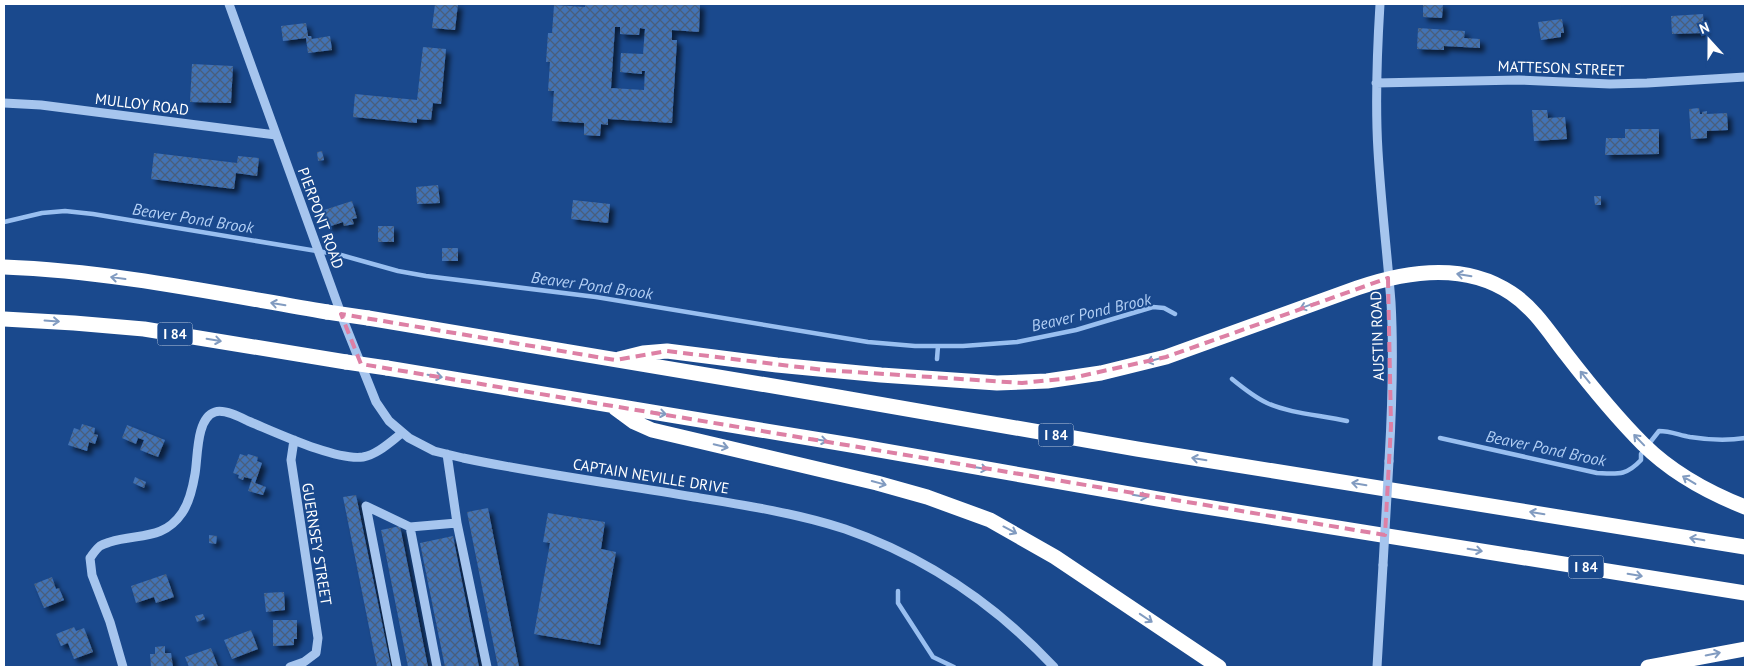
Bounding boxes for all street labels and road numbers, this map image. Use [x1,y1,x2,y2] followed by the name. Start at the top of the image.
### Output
[1497,56,1625,80] street label: MATTESON STREET
[94,89,190,119] street label: MULLOY ROAD
[294,165,348,271] street label: PIERPONT ROAD
[1366,291,1388,381] street label: AUSTIN ROAD
[158,322,192,346] road number: I 84
[1038,424,1074,446] road number: I 84
[572,454,730,498] street label: CAPTAIN NEVILLE DRIVE
[298,481,336,607] street label: GUERNSEY STREET
[1568,556,1604,578] road number: I 84

